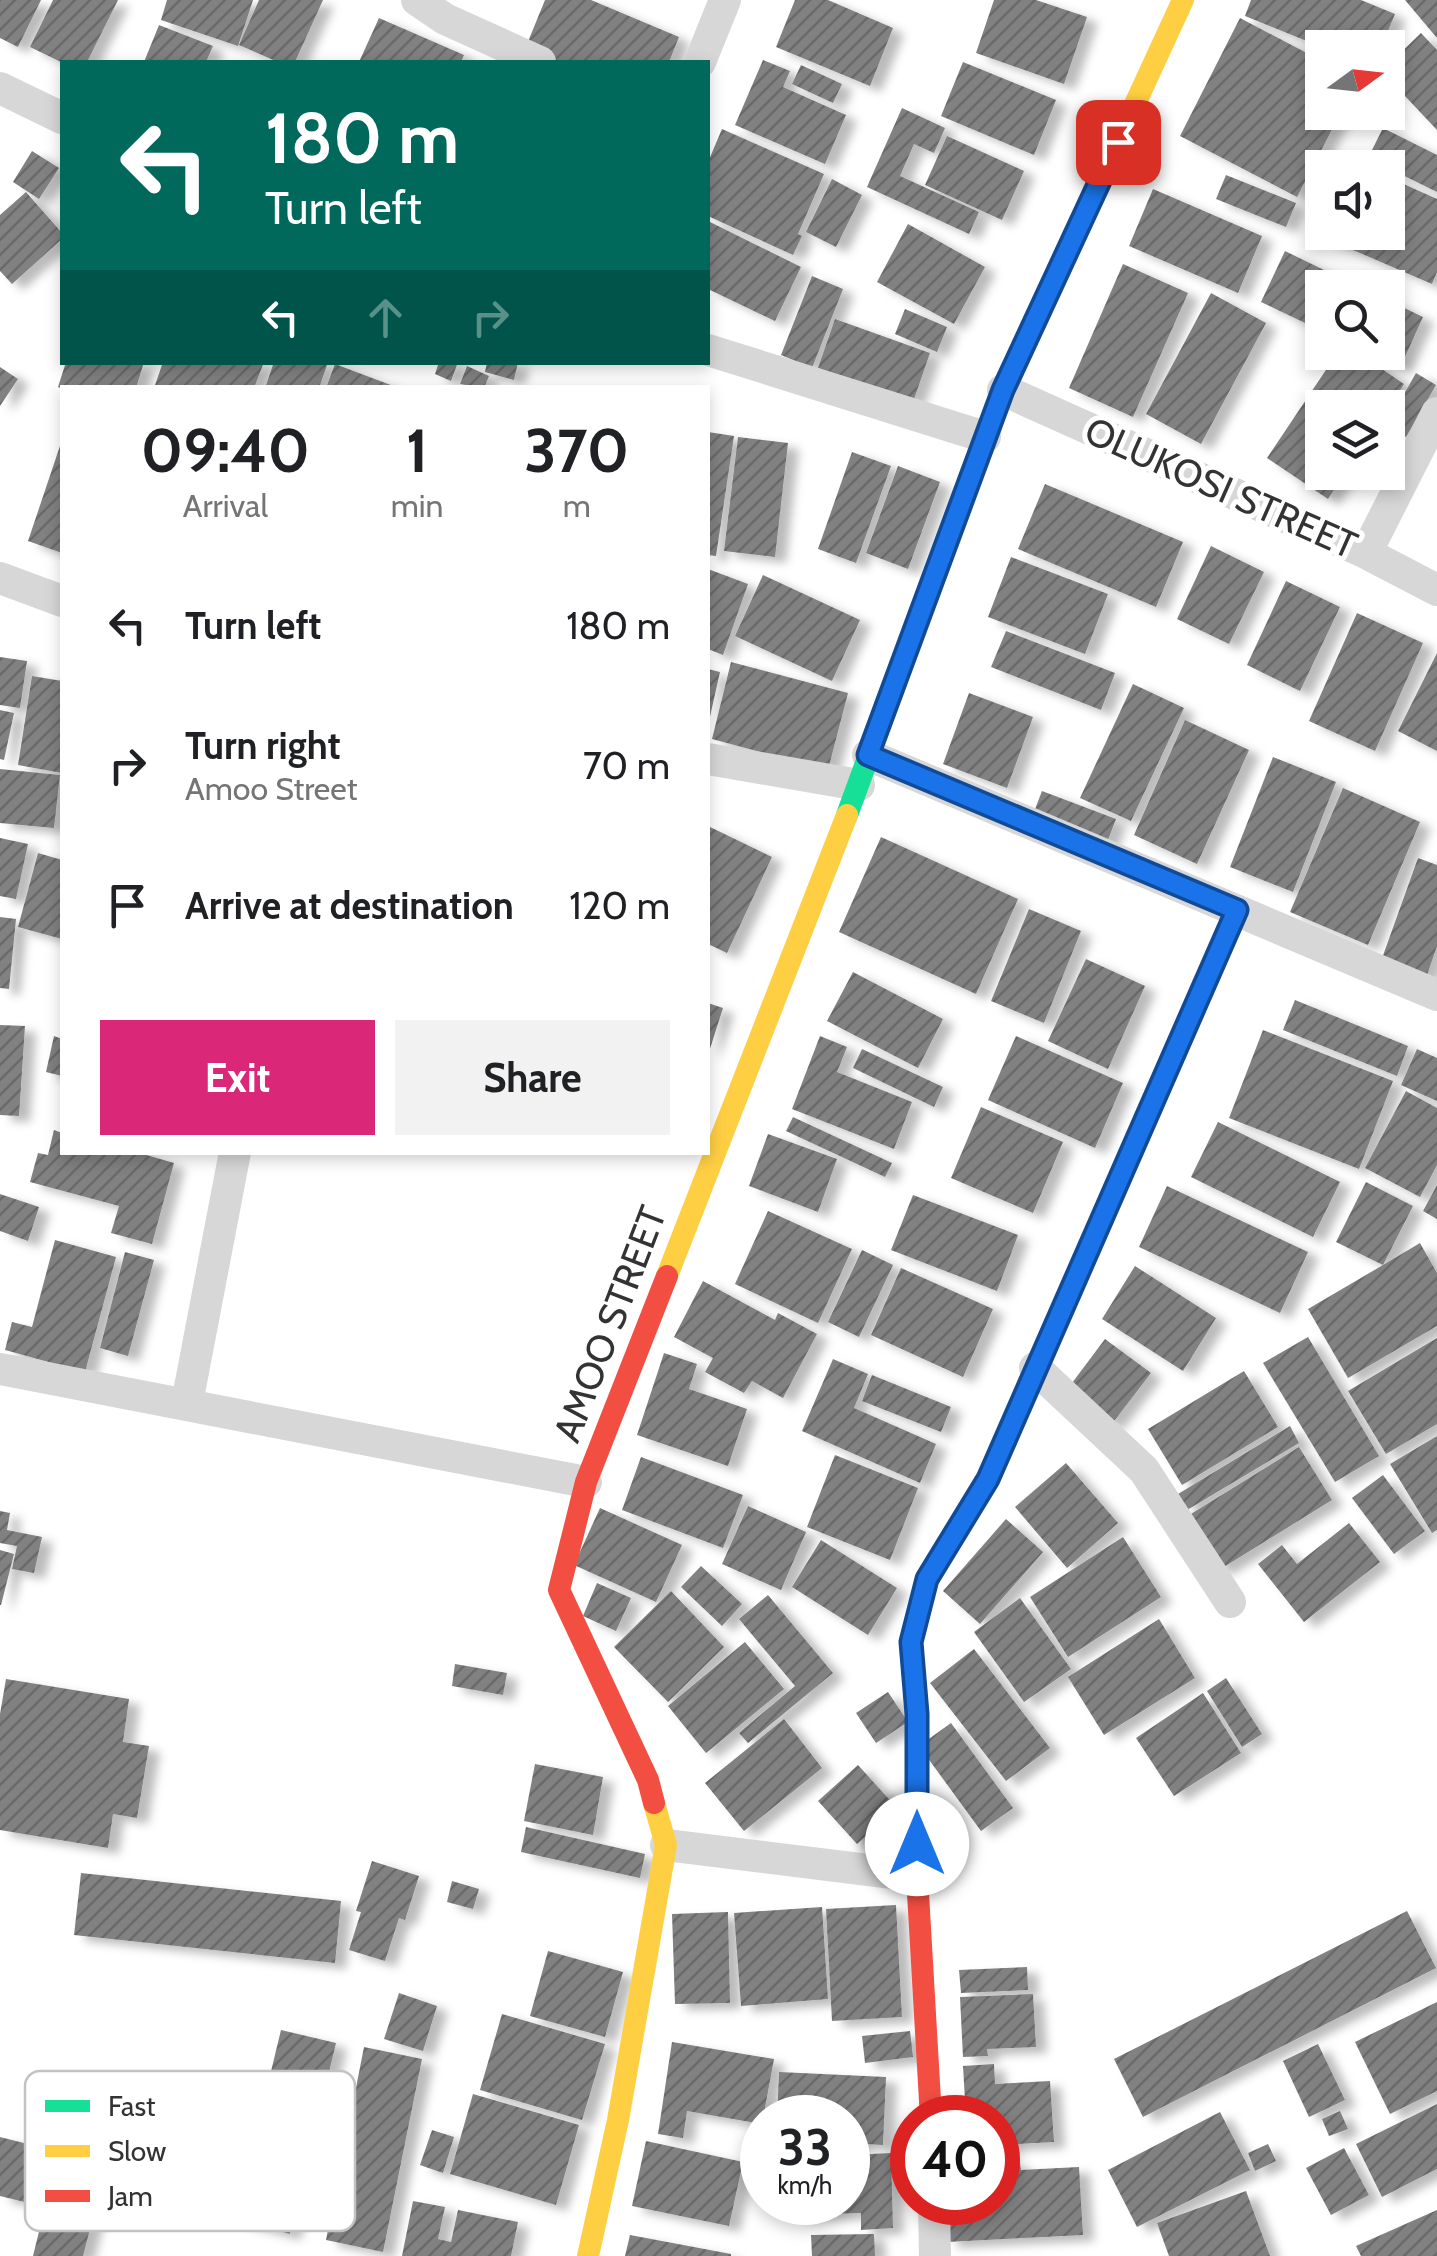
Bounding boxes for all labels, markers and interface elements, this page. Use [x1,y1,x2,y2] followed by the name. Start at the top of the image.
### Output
[1305,30,1405,130] north arrow
[1305,30,1405,490] map controls
[265,95,459,181] text: 180 m
[100,100,230,230] icon: left
[1076,100,1161,185] pin
[1091,115,1146,170] icon: arrive
[1305,150,1405,250] button: sound
[265,181,422,235] text: Turn left
[1305,270,1405,370] button: search
[253,290,308,345] icon: left
[358,290,413,345] icon: ahead
[463,290,518,345] icon: right
[1305,390,1405,490] button: layers
[1078,406,1365,569] street label: OLUKOSI STREET
[141,414,310,487] text: 09:40
[406,414,428,487] text: 1
[524,414,629,487] text: 370
[183,486,268,525] text: Arrival
[391,486,444,525] text: min
[563,486,591,525] text: m
[100,598,155,653] icon: left
[185,602,321,649] text: Turn left
[566,602,670,649] text: 180 m
[185,722,341,769] text: Turn right
[100,738,155,793] icon: right
[583,742,670,789] text: 70 m
[185,769,357,808] text: Amoo Street
[100,878,155,933] icon: arrive
[185,882,514,929] text: Arrive at destination
[569,882,670,929] text: 120 m
[100,1020,375,1135] button: Exit
[395,1020,670,1135] button: Share
[543,1199,676,1448] street label: AMOO STREET
[865,1792,969,1896] position arrow
[25,2071,355,2231] legend
[108,2089,156,2123] text: Fast
[890,2095,1020,2225] speed limit sign: 40
[778,2117,832,2178] text: 33
[108,2134,166,2168] text: Slow
[778,2170,832,2200] text: km/h
[107,2179,153,2213] text: Jam

